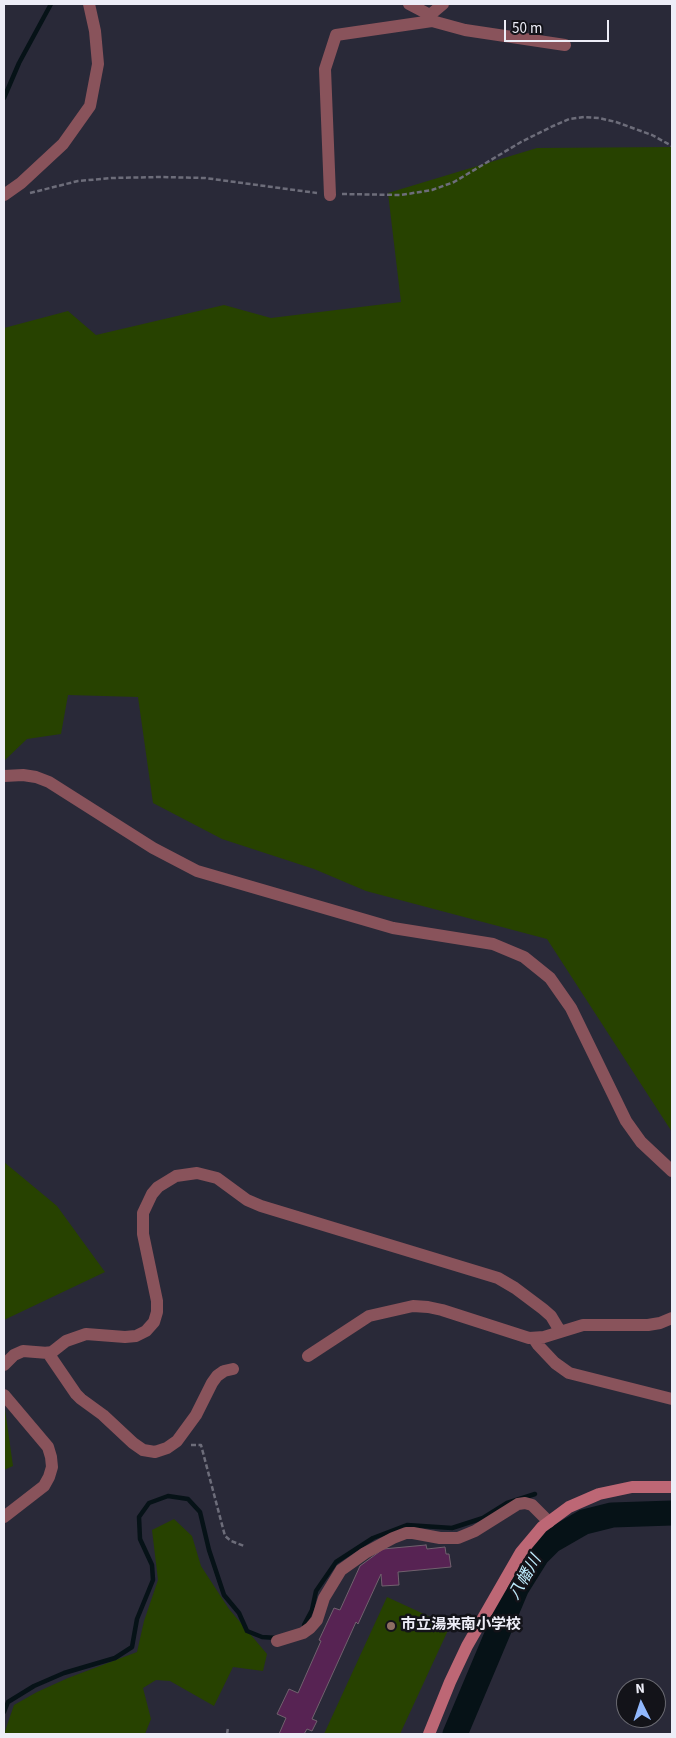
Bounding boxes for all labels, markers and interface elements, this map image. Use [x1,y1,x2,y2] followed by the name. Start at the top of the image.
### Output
[506,10,611,42] scale bar
[512,18,542,39] text: 50 m
[506,1552,546,1604] water label: 八幡川
[401,1617,521,1635] place label: 市立湯来南小学校
[385,1620,397,1632] marker: 市立湯来南小学校
[616,1678,666,1728] north arrow
[635,1679,645,1699] text: N

